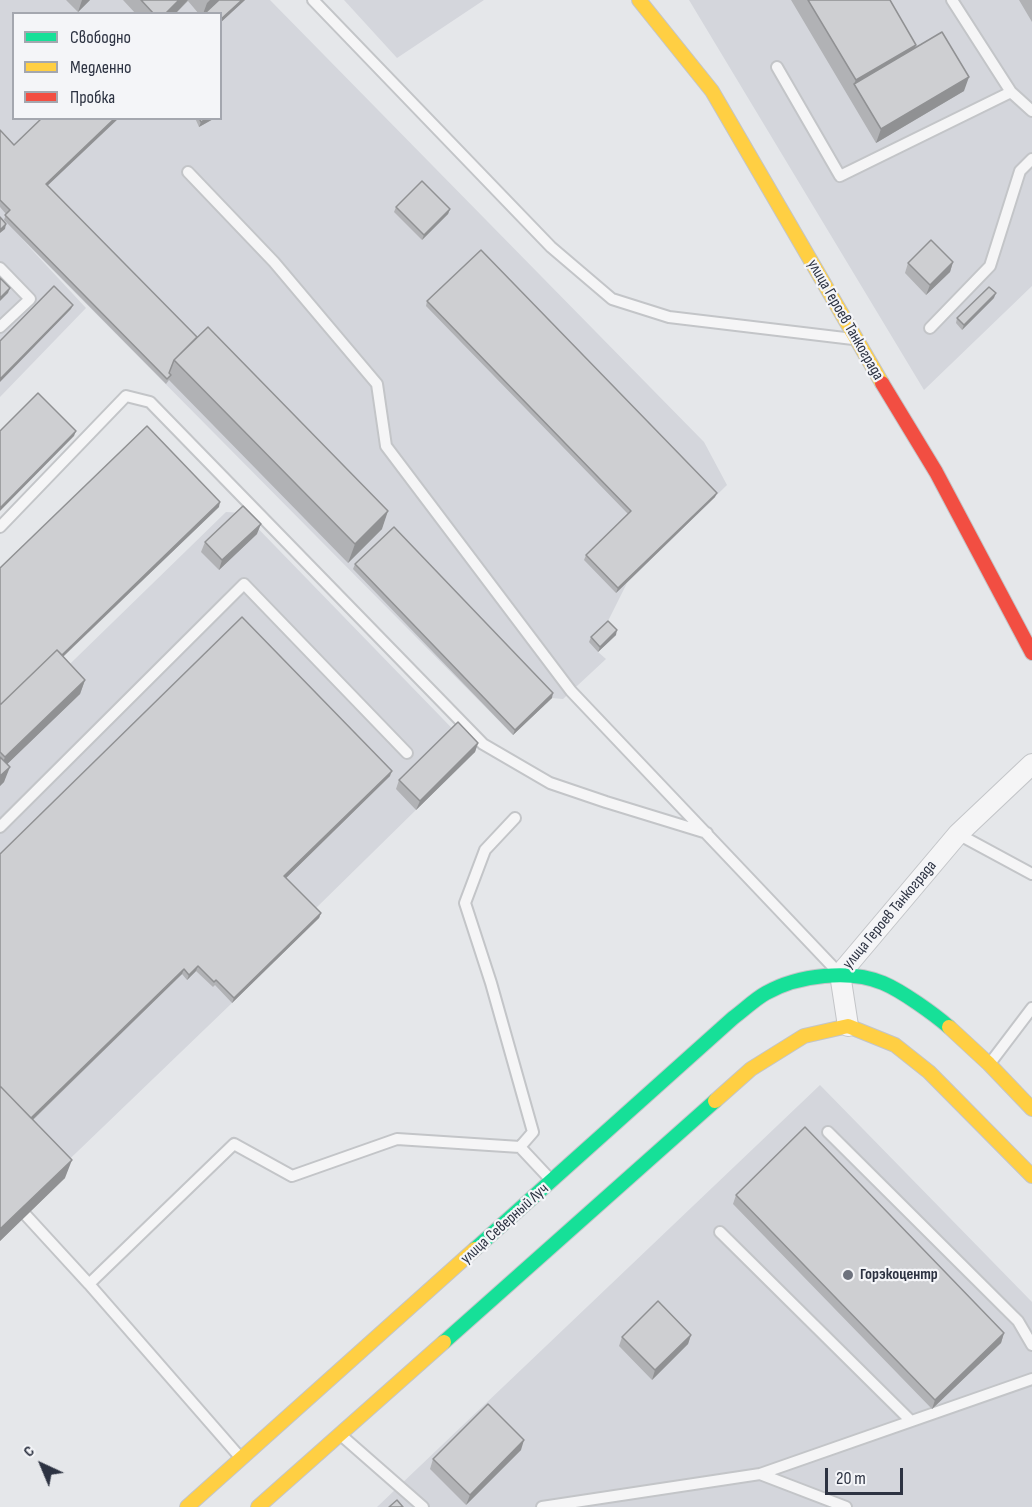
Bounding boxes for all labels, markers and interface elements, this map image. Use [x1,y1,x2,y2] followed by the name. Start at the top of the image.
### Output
[12,12,222,120] legend
[70,27,131,48] text: Свободно
[70,57,132,78] text: Медленно
[70,87,115,108] text: Пробка
[803,256,887,384] street label: улица Героев Танкограда
[839,857,941,973] street label: улица Героев Танкограда
[457,1180,553,1268] street label: улица Северный Луч
[860,1265,938,1285] place label: Горэкоцентр
[841,1268,855,1282] marker: Горэкоцентр
[12,1435,72,1495] north arrow
[20,1442,39,1461] text: С
[828,1456,906,1494] scale bar
[836,1468,866,1489] text: 20 m

